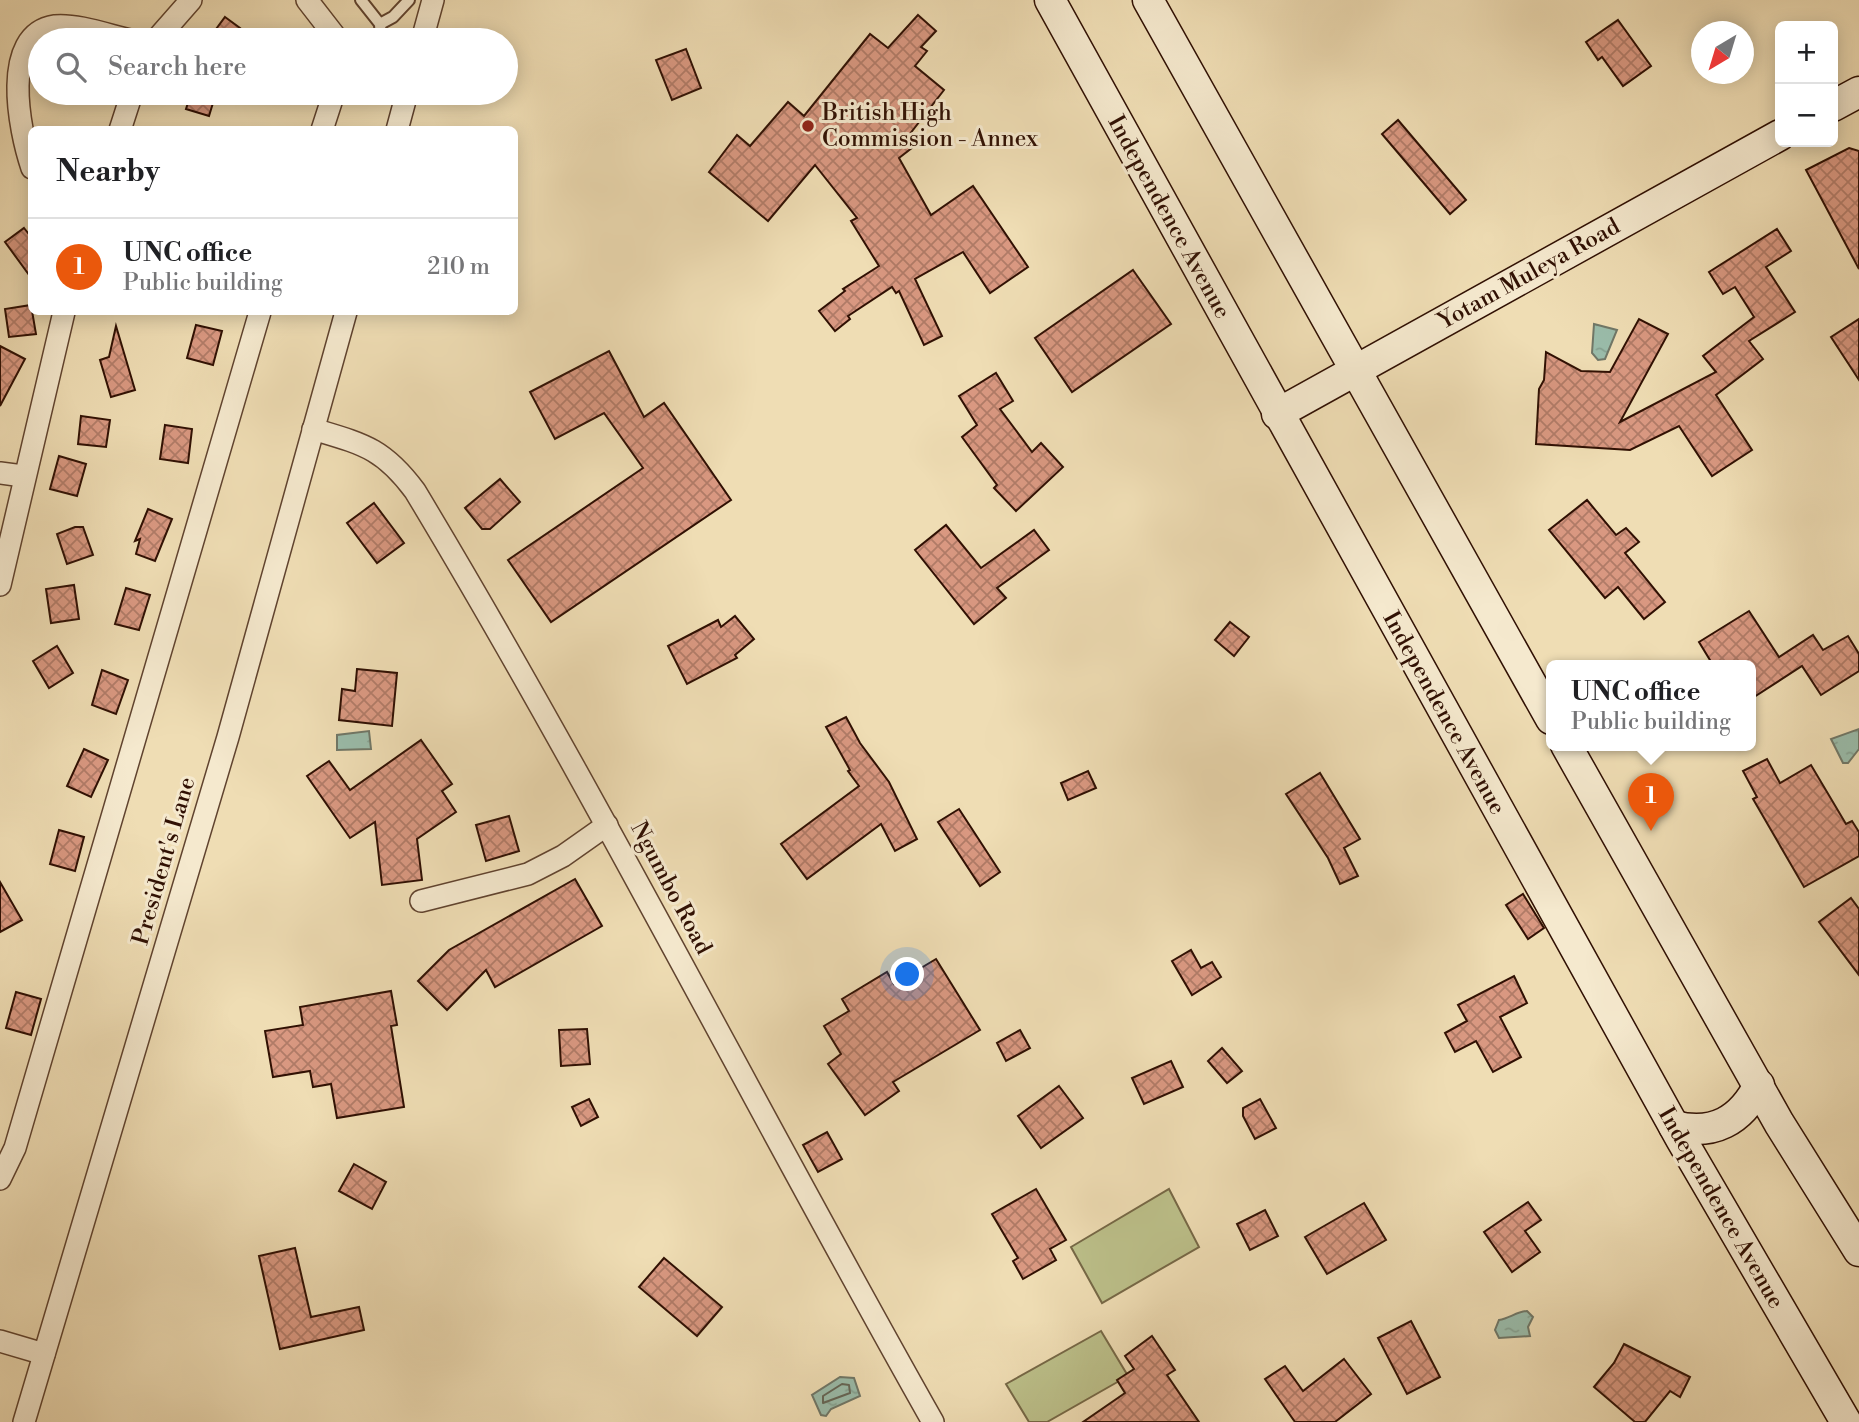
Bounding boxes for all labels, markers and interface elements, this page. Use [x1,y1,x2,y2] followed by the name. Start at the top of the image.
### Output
[1691,21,1754,84] north arrow
[1775,21,1838,147] map controls
[1775,21,1838,84] button: +
[28,28,518,105] search box
[52,48,90,86] icon: search
[108,51,247,83] text: Search here
[1775,84,1838,147] button: −
[821,99,1038,153] place label: British High Commission - Annex
[1102,111,1236,323] street label: Independence Avenue
[800,118,816,134] marker: British High Commission - Annex
[56,153,160,191] text: Nearby
[1432,212,1625,336] street label: Yotam Muleya Road
[123,237,252,269] text: UNC office
[73,253,85,281] text: 1
[427,253,490,281] text: 210 m
[123,269,283,297] text: Public building
[1377,607,1511,819] street label: Independence Avenue
[1546,660,1756,751] popup
[1571,676,1700,708] text: UNC office
[1571,708,1731,736] text: Public building
[1628,773,1674,831] pin: 1
[127,774,201,948] street label: President's Lane
[624,817,718,959] street label: Ngumbo Road
[890,957,924,991] your location
[1652,1102,1790,1314] street label: Independence Avenue

